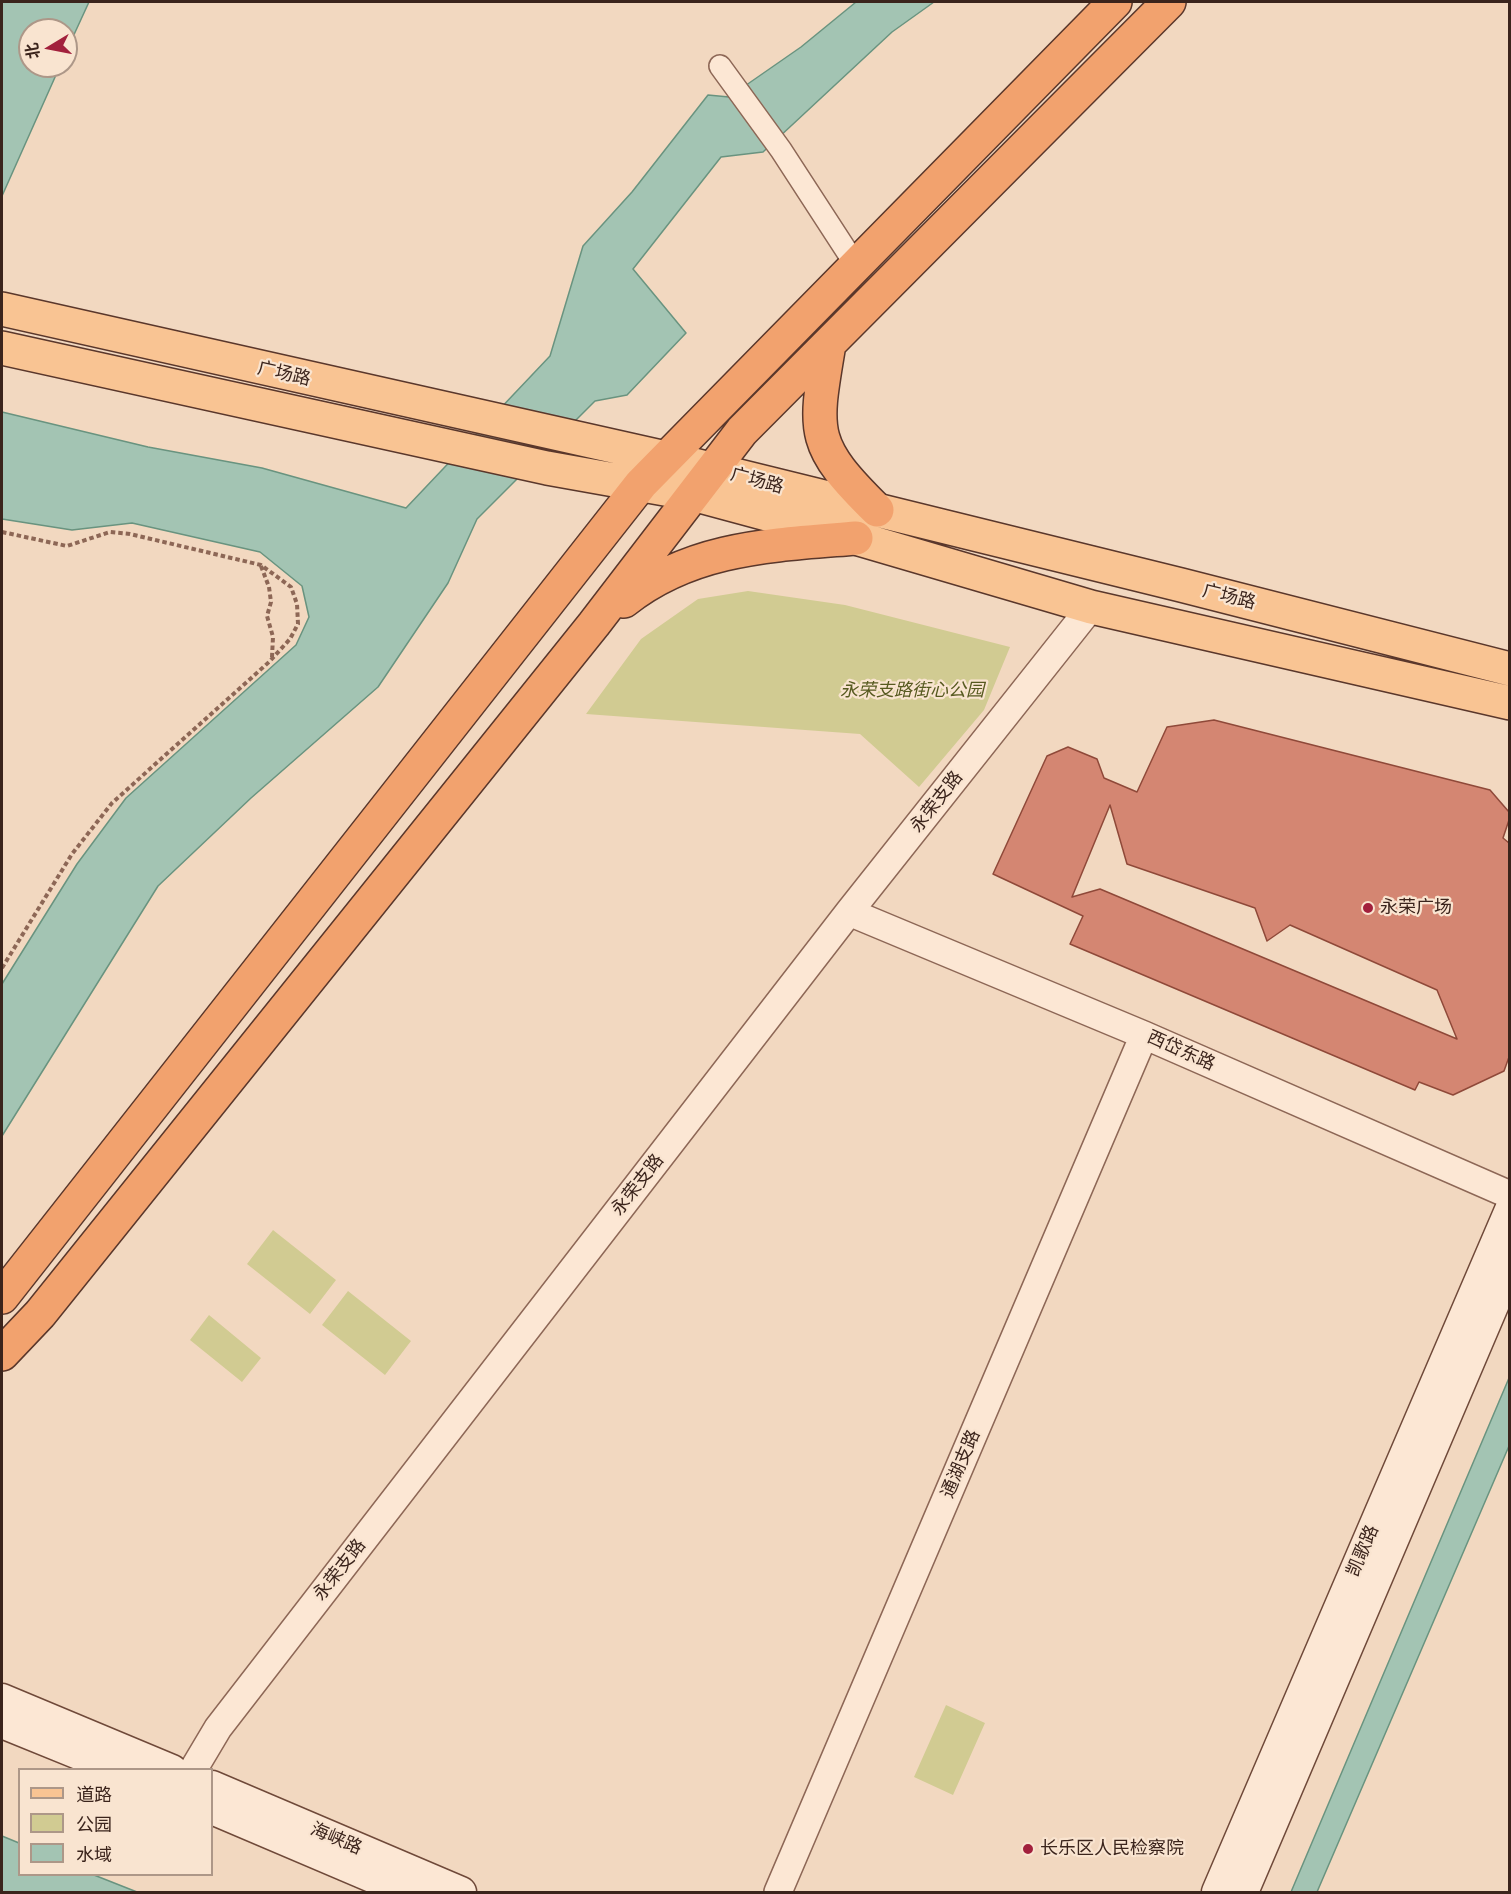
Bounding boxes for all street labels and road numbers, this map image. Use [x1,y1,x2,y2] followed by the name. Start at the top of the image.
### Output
[255,357,313,391] street label: 广场路
[728,464,786,498] street label: 广场路
[1200,580,1258,614] street label: 广场路
[906,767,968,837] street label: 永荣支路
[1144,1026,1218,1076] street label: 西岱东路
[607,1150,669,1220] street label: 永荣支路
[937,1427,985,1501] street label: 通湖支路
[1343,1522,1383,1580] street label: 凯歌路
[309,1535,371,1605] street label: 永荣支路
[307,1819,365,1859] street label: 海峡路

